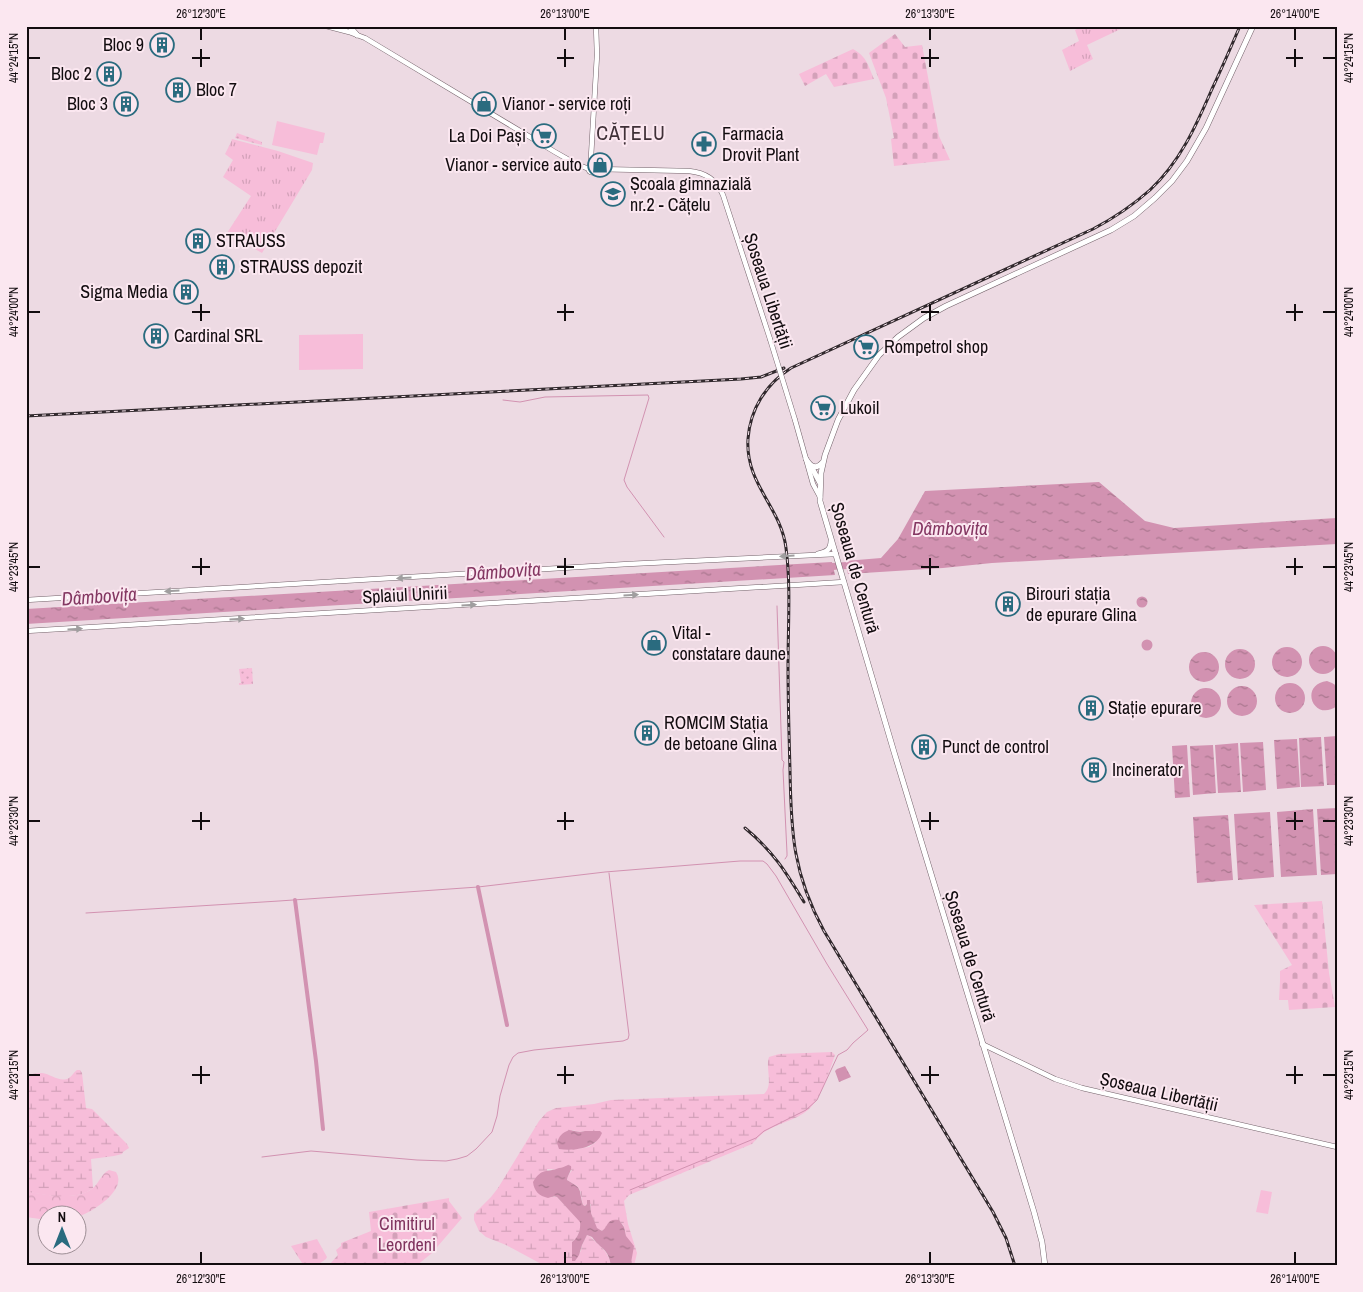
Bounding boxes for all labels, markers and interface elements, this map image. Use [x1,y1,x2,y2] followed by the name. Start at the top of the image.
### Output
[176,6,226,22] text: 26°12'30"E
[540,6,590,22] text: 26°13'00"E
[905,6,955,22] text: 26°13'30"E
[1270,6,1320,22] text: 26°14'00"E
[103,32,144,57] place label: Bloc 9
[149,32,175,58] building icon: Bloc 9
[6,33,22,83] text: 44°24'15"N
[1341,33,1357,83] text: 44°24'15"N
[51,61,92,86] place label: Bloc 2
[96,61,122,87] building icon: Bloc 2
[165,77,191,103] building icon: Bloc 7
[196,77,237,102] place label: Bloc 7
[67,91,108,116] place label: Bloc 3
[113,91,139,117] building icon: Bloc 3
[471,91,497,117] shop icon: Vianor - service roți
[502,91,631,116] place label: Vianor - service roți
[596,119,666,146] district label: CĂȚELU
[722,121,799,167] place label: Farmacia Drovit Plant
[449,123,526,148] place label: La Doi Pași
[531,123,557,149] supermarket icon: La Doi Pași
[691,131,717,157] pharmacy icon: Farmacia Drovit Plant
[445,152,582,177] place label: Vianor - service auto
[587,152,613,178] shop icon: Vianor - service auto
[630,171,751,217] place label: Școala gimnazială nr.2 - Cățelu
[600,181,626,207] school or university icon: Școala gimnazială nr.2 - Cățelu
[185,228,211,254] building icon: STRAUSS
[216,228,286,253] place label: STRAUSS
[738,230,799,352] street label: Șoseaua Libertății
[209,254,235,280] building icon: STRAUSS depozit
[240,254,362,279] place label: STRAUSS depozit
[80,279,168,304] place label: Sigma Media
[173,279,199,305] building icon: Sigma Media
[6,287,22,337] text: 44°24'00"N
[1341,287,1357,337] text: 44°24'00"N
[143,323,169,349] building icon: Cardinal SRL
[174,323,263,348] place label: Cardinal SRL
[853,334,879,360] supermarket icon: Rompetrol shop
[884,334,988,359] place label: Rompetrol shop
[810,395,836,421] supermarket icon: Lukoil
[840,395,879,420] place label: Lukoil
[825,499,886,636] street label: Șoseaua de Centură
[912,515,988,541] water label: Dâmbovița
[6,542,22,592] text: 44°23'45"N
[1341,542,1357,592] text: 44°23'45"N
[779,552,795,560] one-way arrow
[465,555,542,587] water label: Dâmbovița
[396,574,412,582] one-way arrow
[61,580,138,612] water label: Dâmbovița
[362,580,448,609] street label: Splaiul Unirii
[1026,581,1137,627] place label: Birouri stația de epurare Glina
[164,588,180,596] one-way arrow
[624,591,640,599] one-way arrow
[995,591,1021,617] building icon: Birouri stația de epurare Glina
[461,600,477,608] one-way arrow
[229,614,245,622] one-way arrow
[672,620,786,666] place label: Vital - constatare daune
[67,624,83,632] one-way arrow
[641,630,667,656] shop icon: Vital - constatare daune
[1078,695,1104,721] building icon: Stație epurare
[1108,695,1202,720] place label: Stație epurare
[664,710,777,756] place label: ROMCIM Stația de betoane Glina
[634,720,660,746] building icon: ROMCIM Stația de betoane Glina
[911,734,937,760] building icon: Punct de control
[942,734,1049,759] place label: Punct de control
[1081,757,1107,783] building icon: Incinerator
[1112,757,1183,782] place label: Incinerator
[6,796,22,846] text: 44°23'30"N
[1341,796,1357,846] text: 44°23'30"N
[939,887,1002,1024] street label: Șoseaua de Centură
[6,1050,22,1100] text: 44°23'15"N
[1341,1050,1357,1100] text: 44°23'15"N
[1098,1066,1221,1117] street label: Șoseaua Libertății
[38,1204,88,1254] north arrow
[58,1208,66,1226] text: N
[378,1211,436,1257] park label: Cimitirul Leordeni
[176,1271,226,1287] text: 26°12'30"E
[540,1271,590,1287] text: 26°13'00"E
[905,1271,955,1287] text: 26°13'30"E
[1270,1271,1320,1287] text: 26°14'00"E

